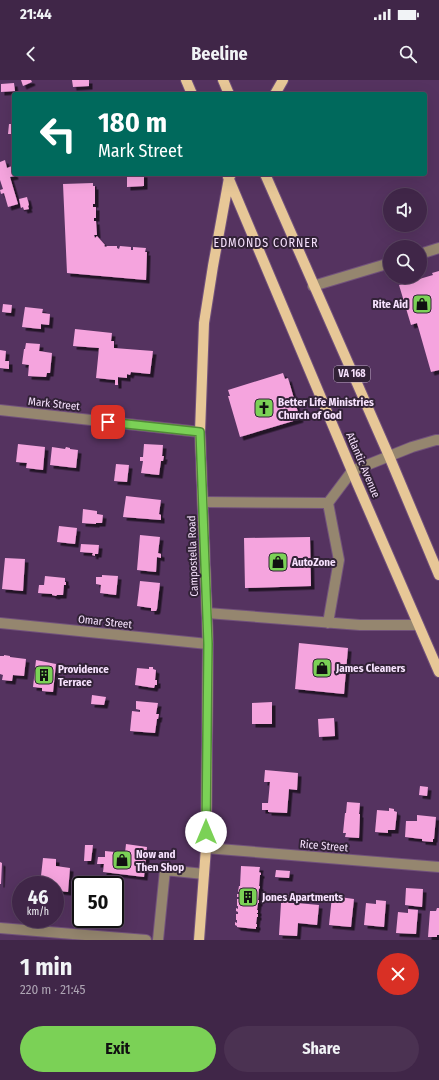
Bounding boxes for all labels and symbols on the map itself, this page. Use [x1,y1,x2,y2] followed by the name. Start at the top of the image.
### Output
[214,236,318,250] district label: EDMONDS CORNER
[411,293,433,315] shop icon: Rite Aid
[373,298,408,311] place label: Rite Aid
[334,366,370,382] road number: VA 168
[28,395,81,413] street label: Mark Street
[278,396,374,422] place label: Better Life Ministries Church of God
[253,397,275,419] church icon: Better Life Ministries Church of God
[91,405,125,439] pin
[343,430,383,500] street label: Atlantic Avenue
[185,515,201,597] street label: Campostella Road
[267,551,289,573] shop icon: AutoZone
[291,556,336,569] place label: AutoZone
[77,613,133,631] street label: Omar Street
[311,657,333,679] shop icon: James Cleaners
[335,662,406,675] place label: James Cleaners
[58,663,109,689] place label: Providence Terrace
[33,664,55,686] building icon: Providence Terrace
[185,811,227,853] position arrow
[299,837,349,855] street label: Rice Street
[136,848,184,874] place label: Now and Then Shop
[111,849,133,871] shop icon: Now and Then Shop
[72,876,124,928] speed limit sign: 50
[237,886,259,908] building icon: Jones Apartments
[261,891,343,904] place label: Jones Apartments

